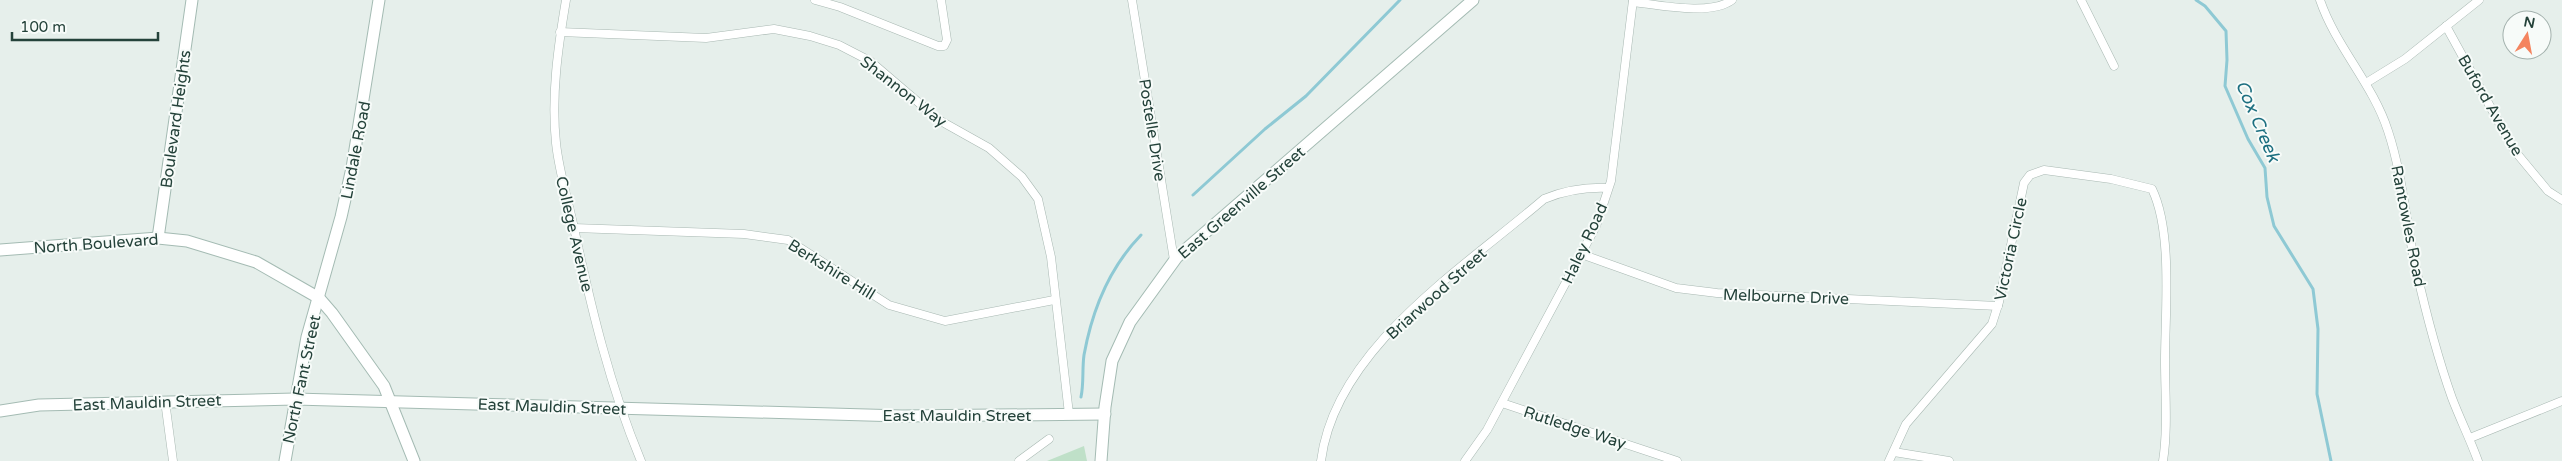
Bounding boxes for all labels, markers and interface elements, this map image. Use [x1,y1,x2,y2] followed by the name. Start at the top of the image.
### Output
[12,10,159,42] scale bar
[2502,10,2552,60] north arrow
[2522,13,2537,32] text: N
[20,18,66,36] text: 100 m
[156,49,196,190] street label: Boulevard Heights
[2453,51,2527,160] street label: Buford Avenue
[856,52,951,132] street label: Shannon Way
[1134,77,1170,183] street label: Postelle Drive
[2231,77,2285,166] water label: Cox Creek
[337,99,375,201] street label: Lindale Road
[1174,142,1309,263] street label: East Greenville Street
[2386,164,2430,289] street label: Rantowles Road
[551,174,597,294] street label: College Avenue
[1990,196,2032,303] street label: Victoria Circle
[1557,200,1612,287] street label: Haley Road
[33,230,159,258] street label: North Boulevard
[784,235,879,305] street label: Berkshire Hill
[1382,243,1491,344] street label: Briarwood Street
[1722,285,1849,309] street label: Melbourne Drive
[279,313,325,446] street label: North Fant Street
[72,390,222,416] street label: East Mauldin Street
[477,394,627,420] street label: East Mauldin Street
[1521,402,1629,454] street label: Rutledge Way
[883,406,1031,426] street label: East Mauldin Street

